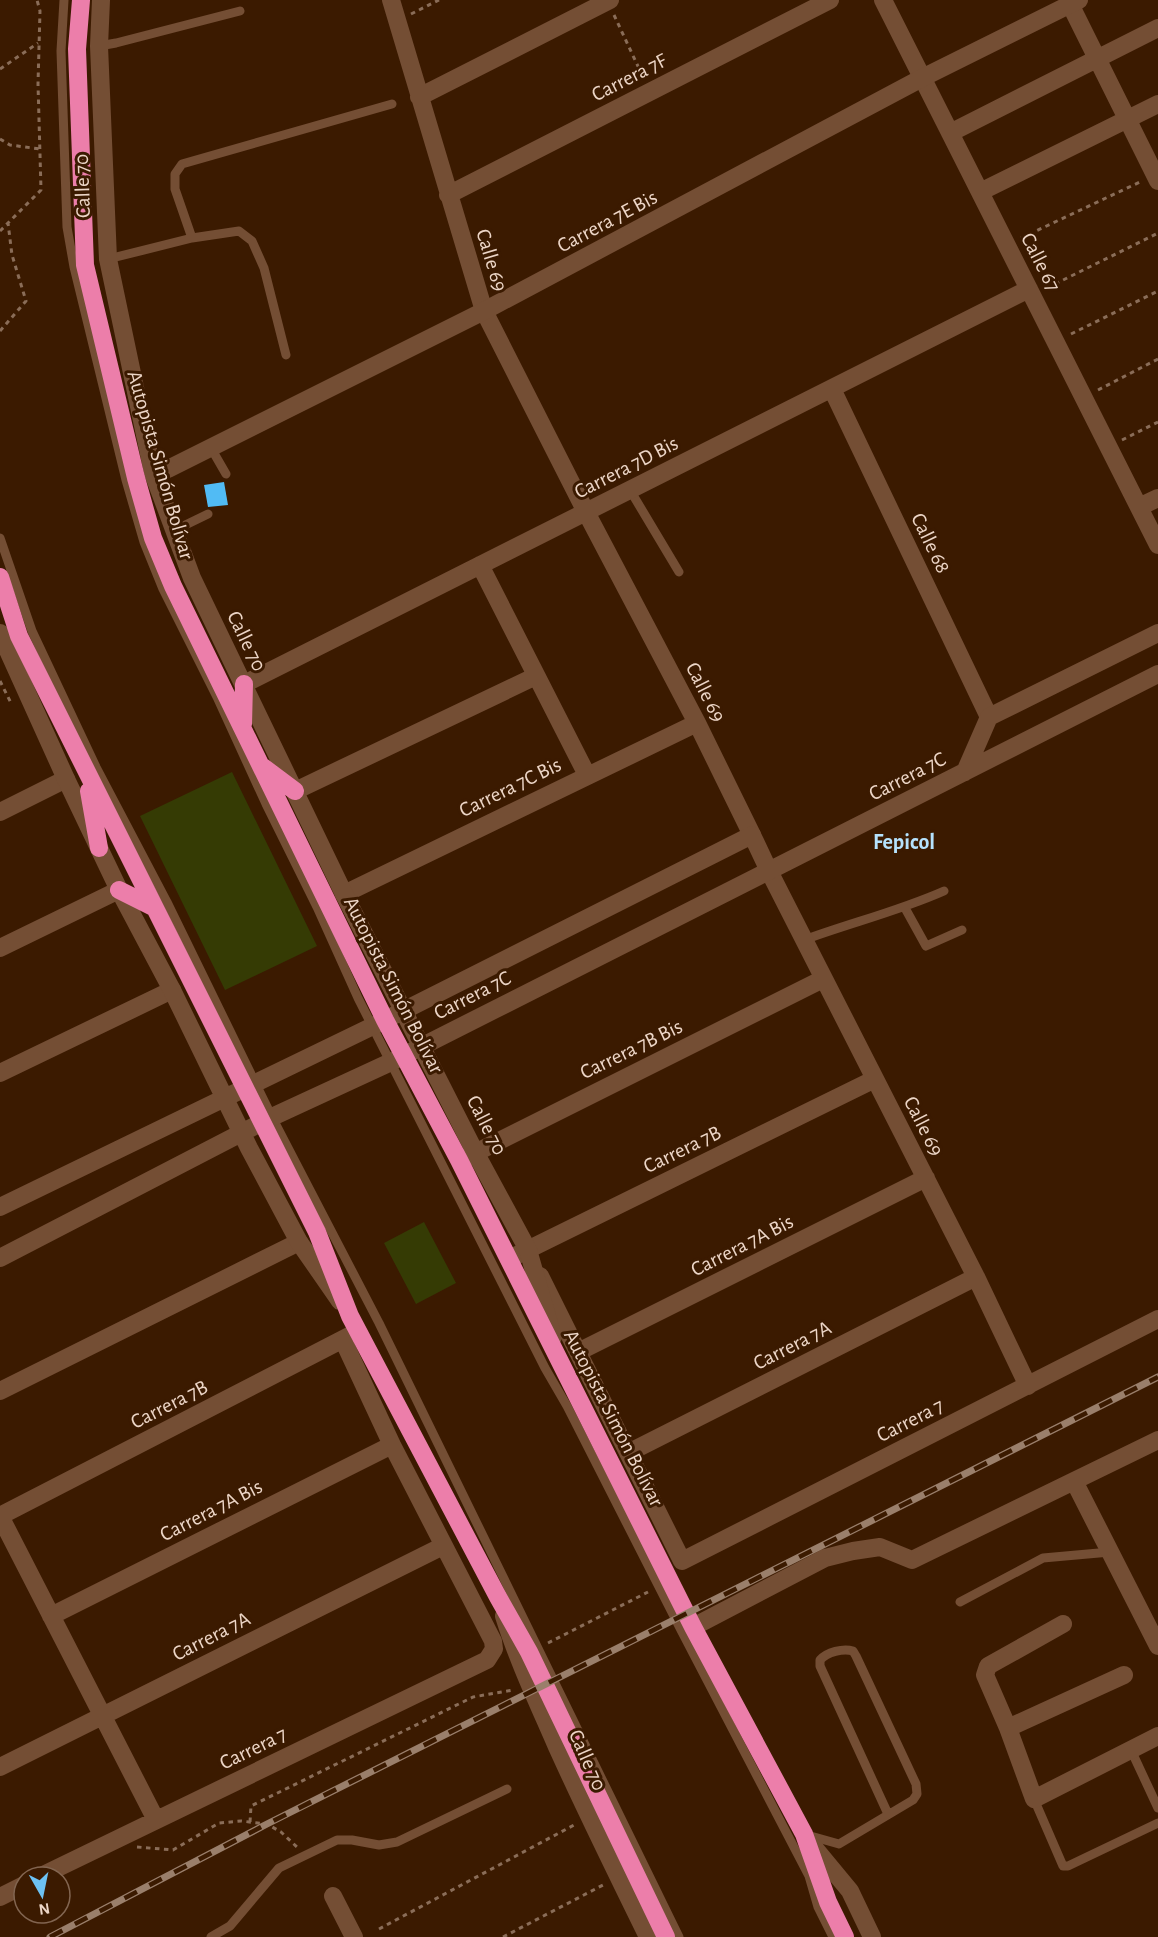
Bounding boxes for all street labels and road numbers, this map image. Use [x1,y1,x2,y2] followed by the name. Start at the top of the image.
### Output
[588,49,671,105] street label: Carrera 7F
[71,154,94,218] street label: Calle 70
[554,186,661,257] street label: Carrera 7E Bis
[472,227,511,294] street label: Calle 69
[1017,229,1064,295] street label: Calle 67
[124,368,198,562] street label: Autopista Simón Bolívar
[571,432,681,503] street label: Carrera 7D Bis
[907,510,954,577] street label: Calle 68
[223,608,270,675] street label: Calle 70
[682,659,729,725] street label: Calle 69
[865,748,949,805] street label: Carrera 7C
[456,754,565,821] street label: Carrera 7C Bis
[340,893,447,1077] street label: Autopista Simón Bolívar
[430,967,514,1024] street label: Carrera 7C
[577,1016,686,1083] street label: Carrera 7B Bis
[463,1092,510,1159] street label: Calle 70
[900,1093,947,1159] street label: Calle 69
[640,1122,724,1177] street label: Carrera 7B
[688,1211,797,1280] street label: Carrera 7A Bis
[750,1317,835,1374] street label: Carrera 7A
[560,1326,667,1510] street label: Autopista Simón Bolívar
[127,1376,211,1433] street label: Carrera 7B
[873,1395,947,1446] street label: Carrera 7
[157,1476,266,1545] street label: Carrera 7A Bis
[169,1608,254,1665] street label: Carrera 7A
[216,1723,290,1774] street label: Carrera 7
[565,1727,610,1794] street label: Calle 70

